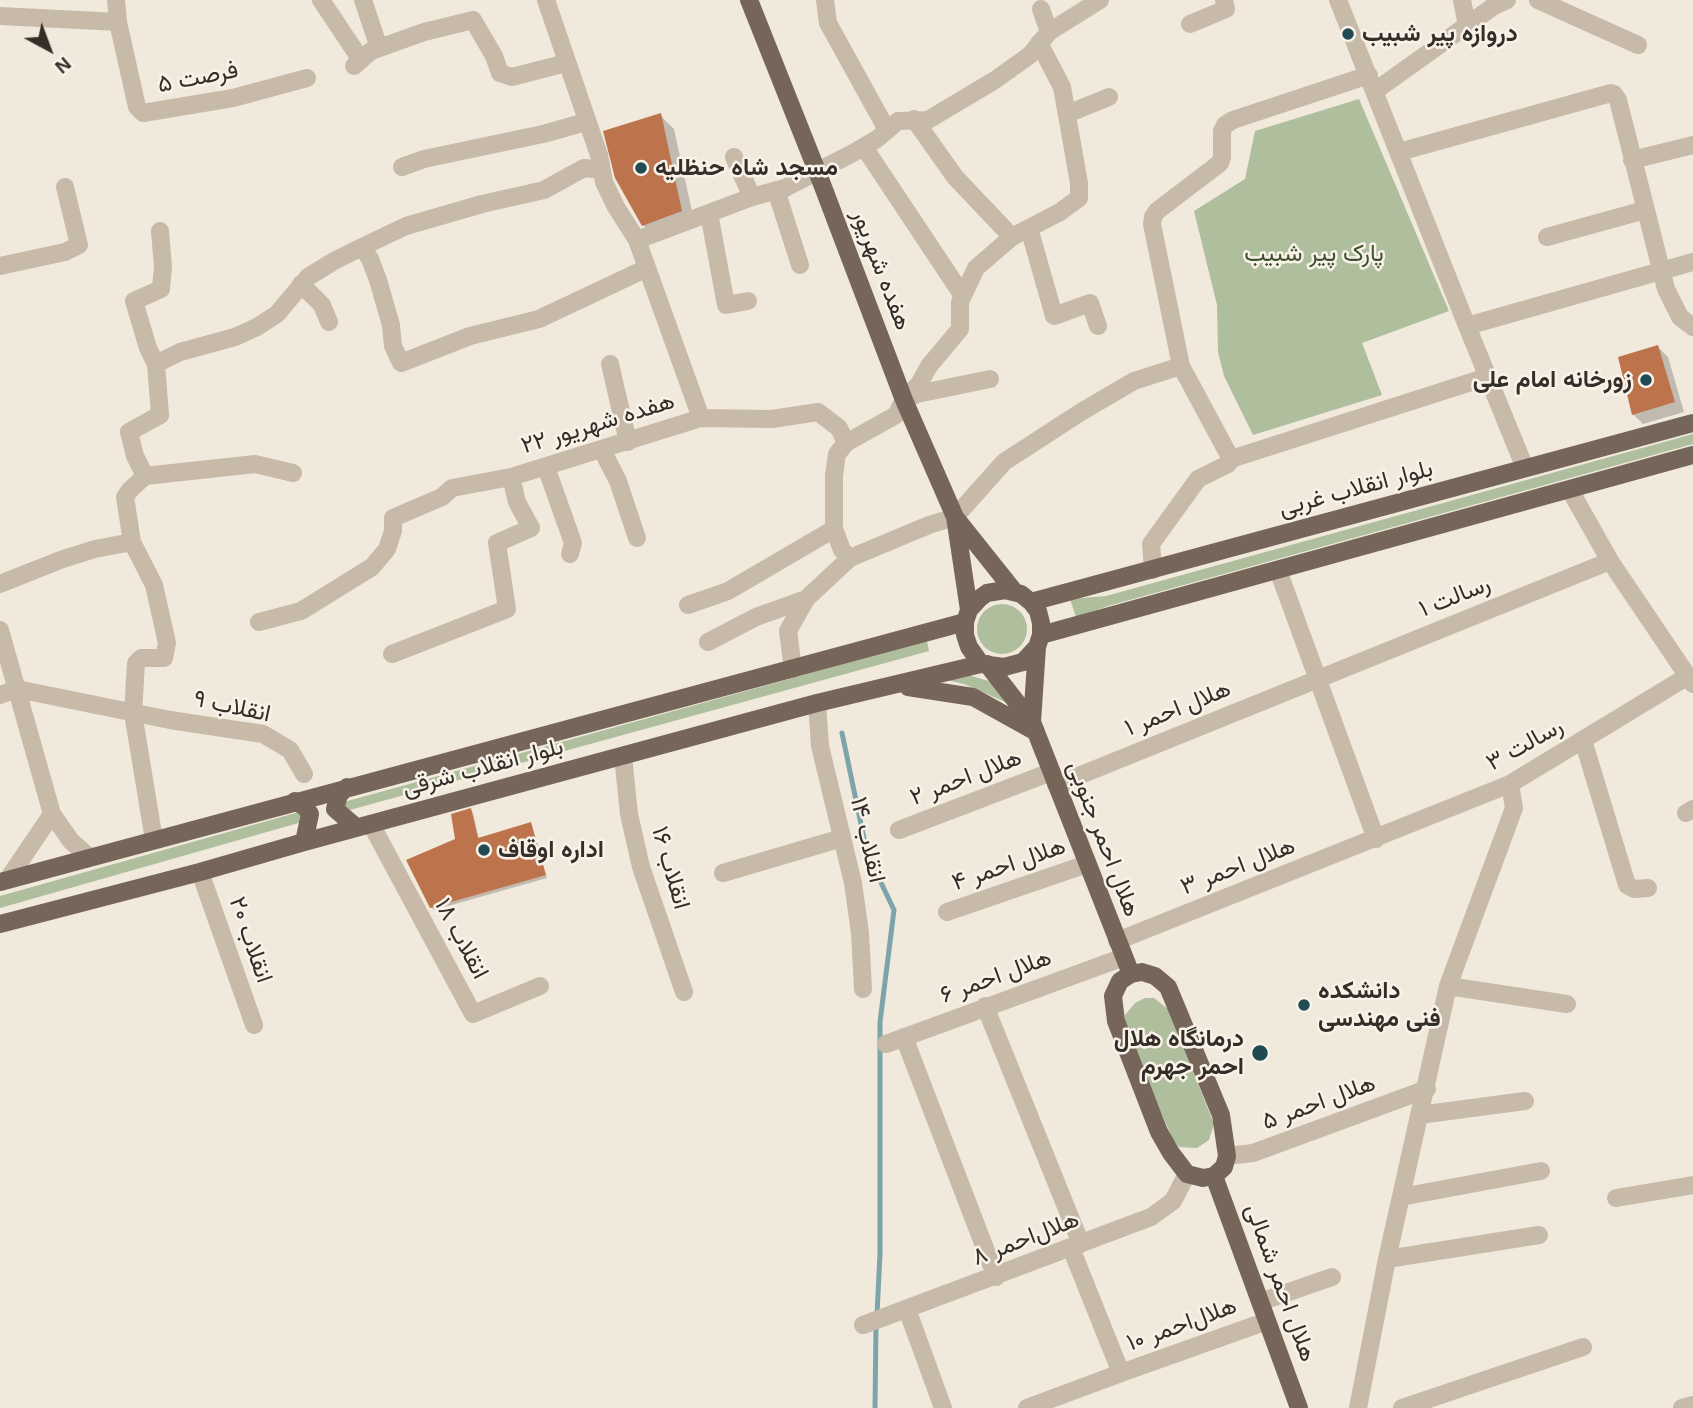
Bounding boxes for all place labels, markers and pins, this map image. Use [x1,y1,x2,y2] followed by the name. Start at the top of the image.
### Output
[1362,20,1518,48] place label: دروازه پیر شبیب
[1340,26,1356,42] marker: دروازه پیر شبیب
[655,154,838,182] place label: مسجد شاه حنظلیه
[633,160,649,176] marker: مسجد شاه حنظلیه
[1473,366,1632,394] place label: زورخانه امام علی
[1638,372,1654,388] marker: زورخانه امام علی
[498,836,604,864] place label: اداره اوقاف
[476,842,492,858] marker: اداره اوقاف
[1318,977,1441,1033] place label: دانشکده فنی مهندسی
[1296,997,1312,1013] marker: دانشکده فنی مهندسی
[1114,1025,1244,1081] place label: درمانگاه هلال احمر جهرم
[1250,1043,1270,1063] marker: درمانگاه هلال احمر جهرم

